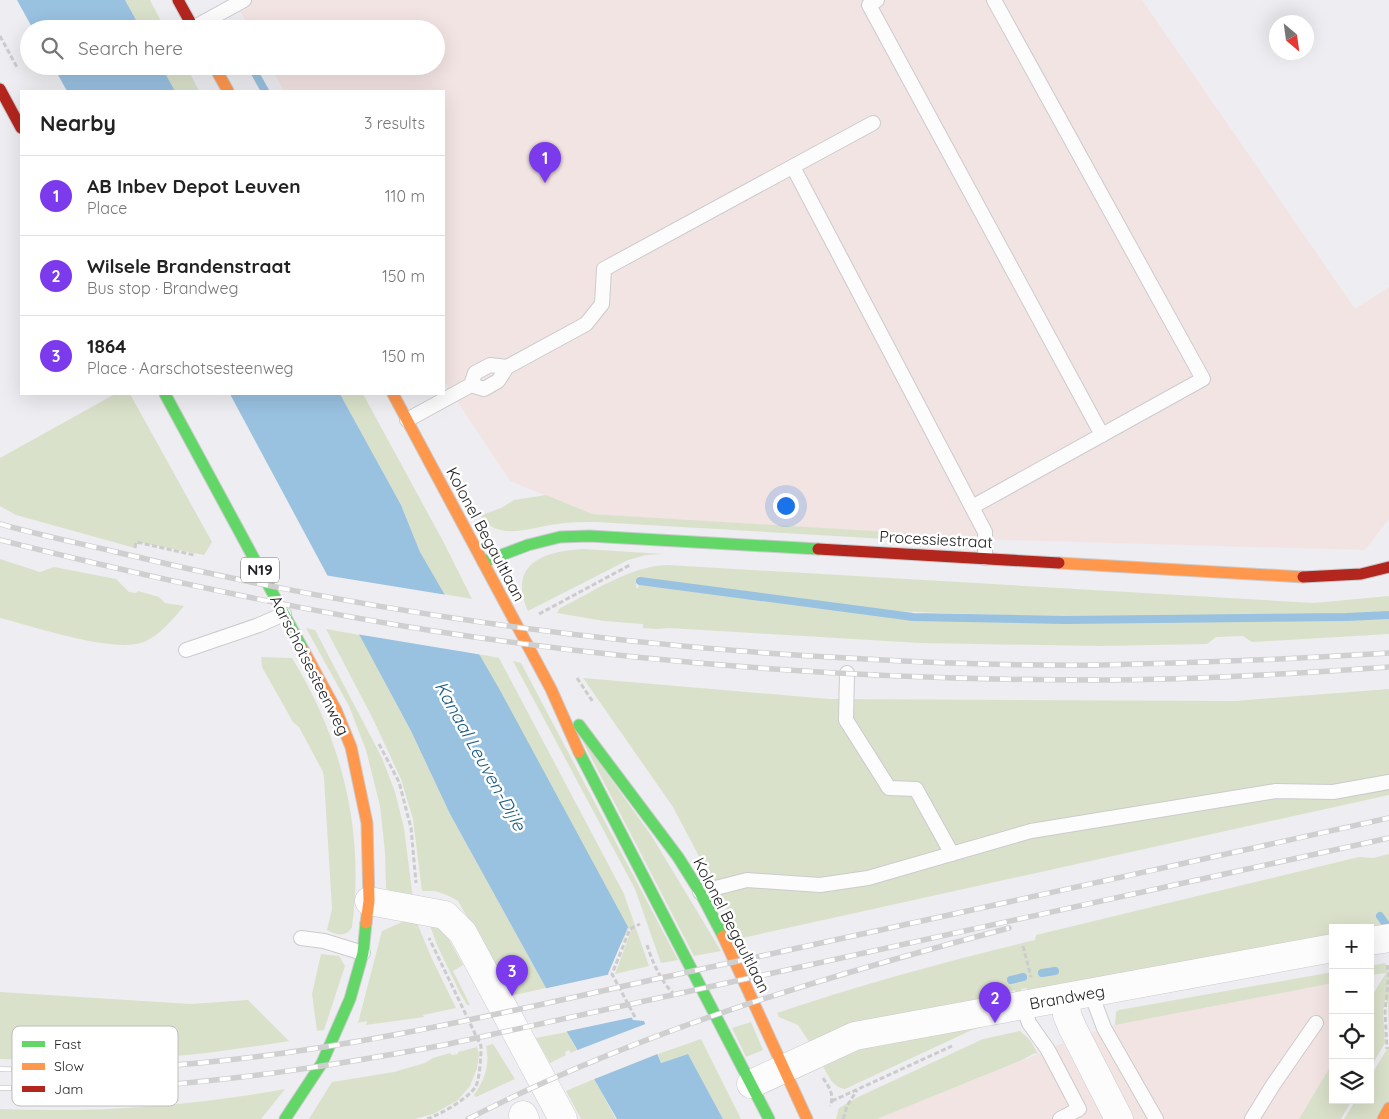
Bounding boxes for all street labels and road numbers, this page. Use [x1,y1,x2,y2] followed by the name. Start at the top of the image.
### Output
[442,463,530,605] street label: Kolonel Begaultlaan
[879,526,993,552] street label: Processiestraat
[241,558,279,582] road number: N19
[266,592,354,738] street label: Aarschotsesteenweg
[689,854,775,996] street label: Kolonel Begaultlaan
[1028,981,1106,1013] street label: Brandweg

